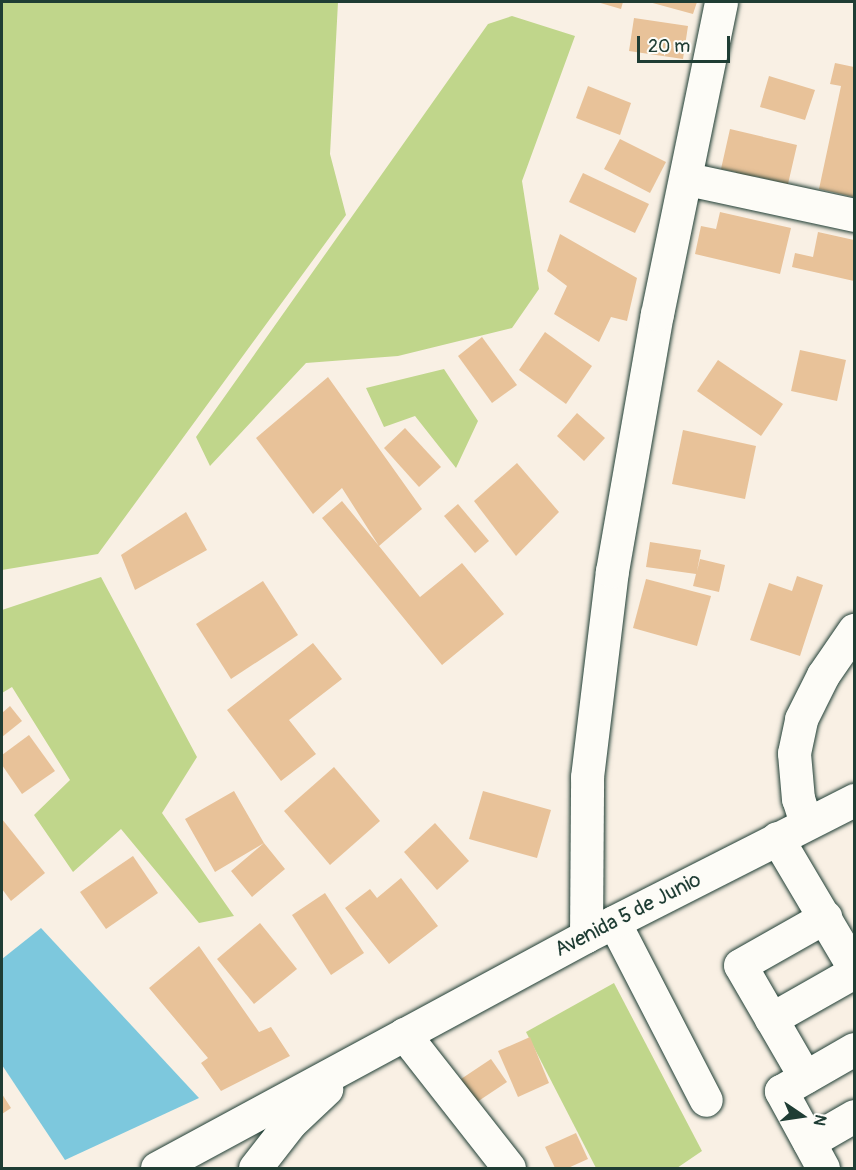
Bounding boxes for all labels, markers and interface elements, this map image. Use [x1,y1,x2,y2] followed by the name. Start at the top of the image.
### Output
[640,24,733,62] scale bar
[648,35,690,58] text: 20 m
[551,867,705,963] street label: Avenida 5 de Junio
[772,1086,832,1146] north arrow
[809,1113,831,1128] text: N

